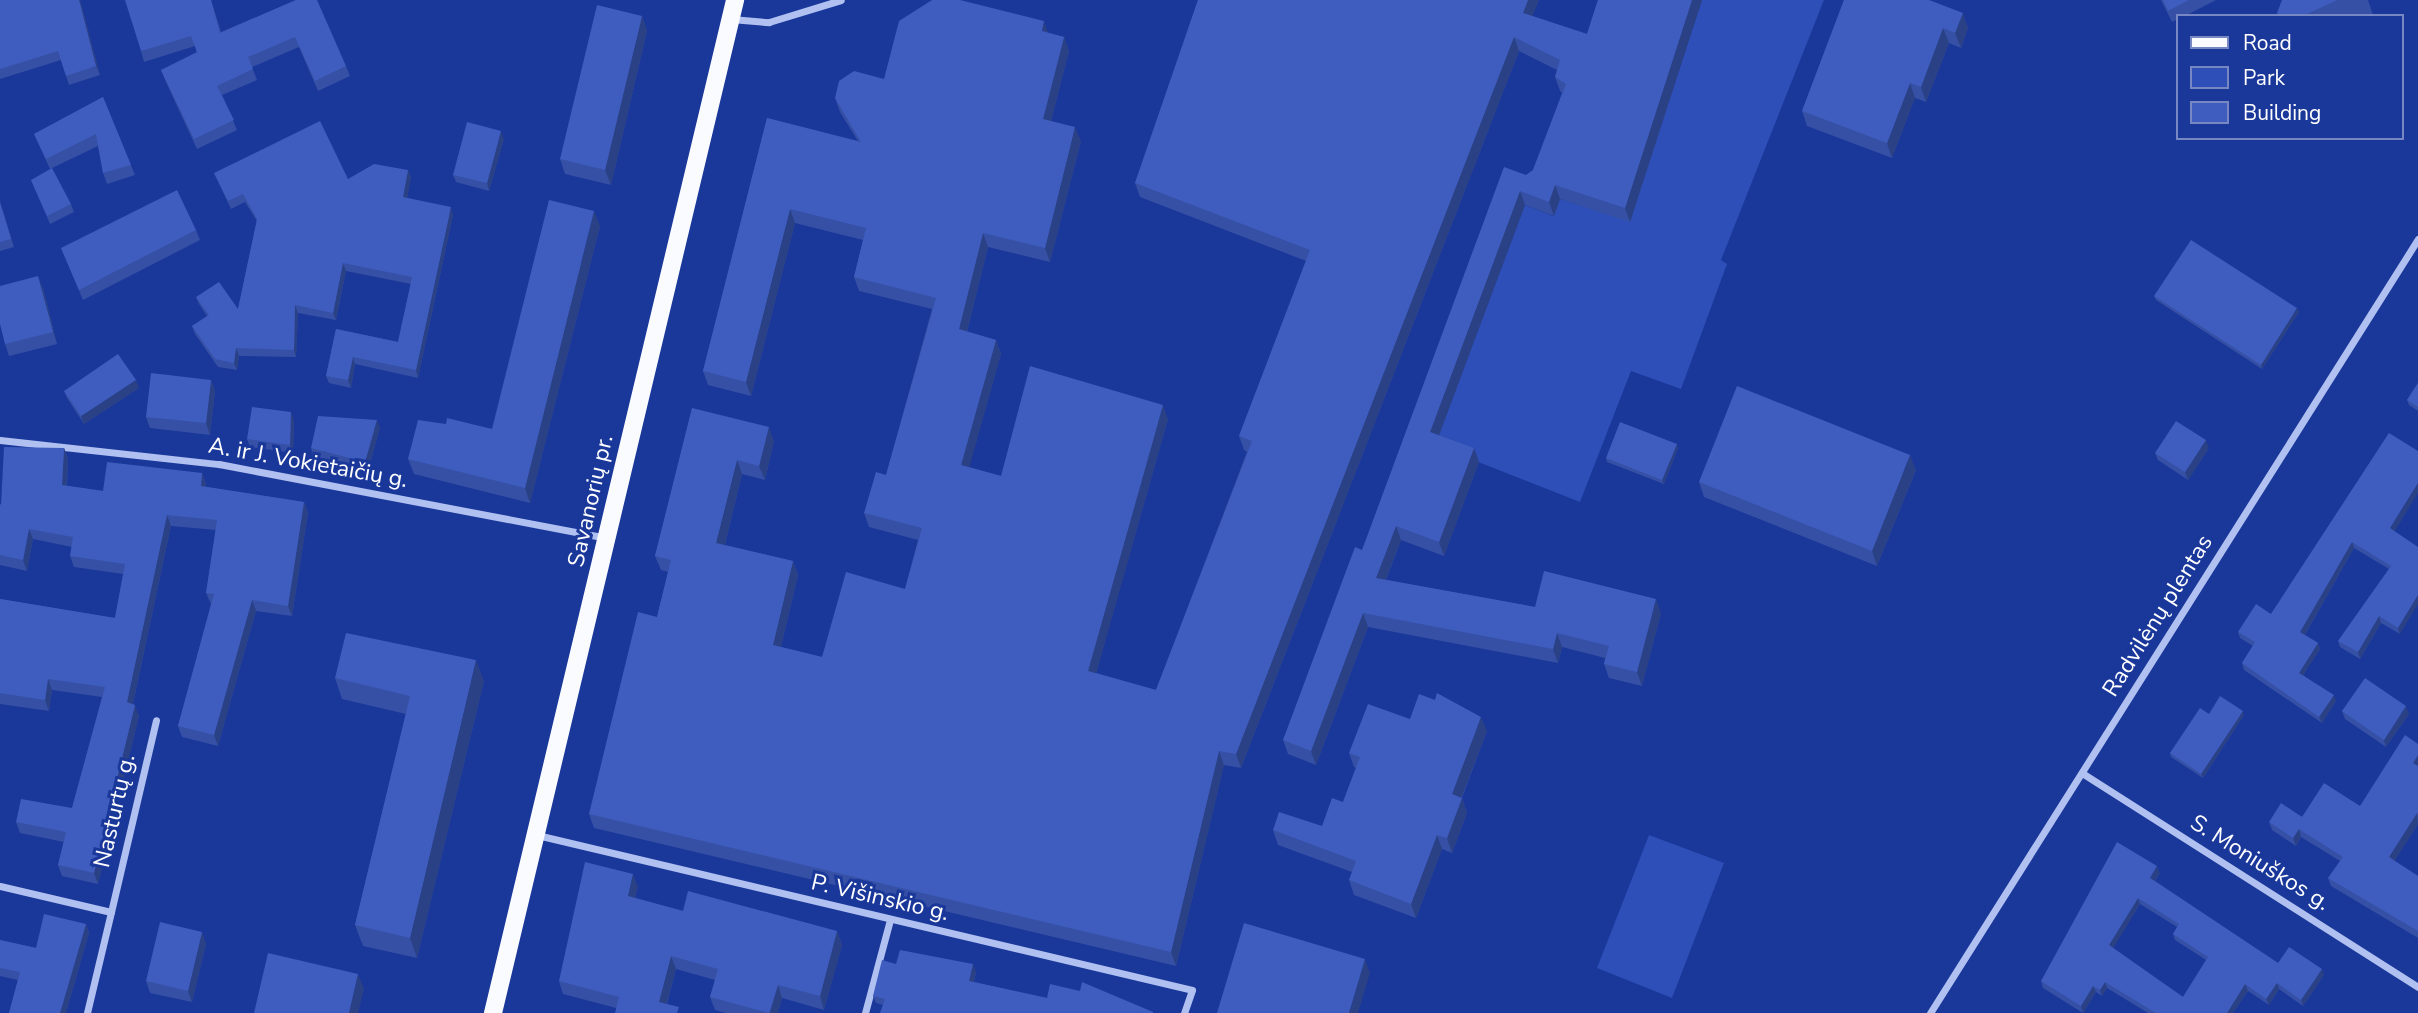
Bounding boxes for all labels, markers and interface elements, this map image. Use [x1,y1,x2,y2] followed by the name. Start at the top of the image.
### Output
[2176,14,2404,140] legend
[2243,29,2292,57] text: Road
[2243,64,2285,92] text: Park
[2243,99,2321,127] text: Building
[206,432,410,494] street label: A. ir J. Vokietaičių g.
[562,432,620,570] street label: Savanorių pr.
[2097,530,2219,702] street label: Radvilėnų plentas
[89,752,141,870] street label: Nasturtų g.
[2185,809,2335,917] street label: S. Moniuškos g.
[808,869,952,927] street label: P. Višinskio g.

